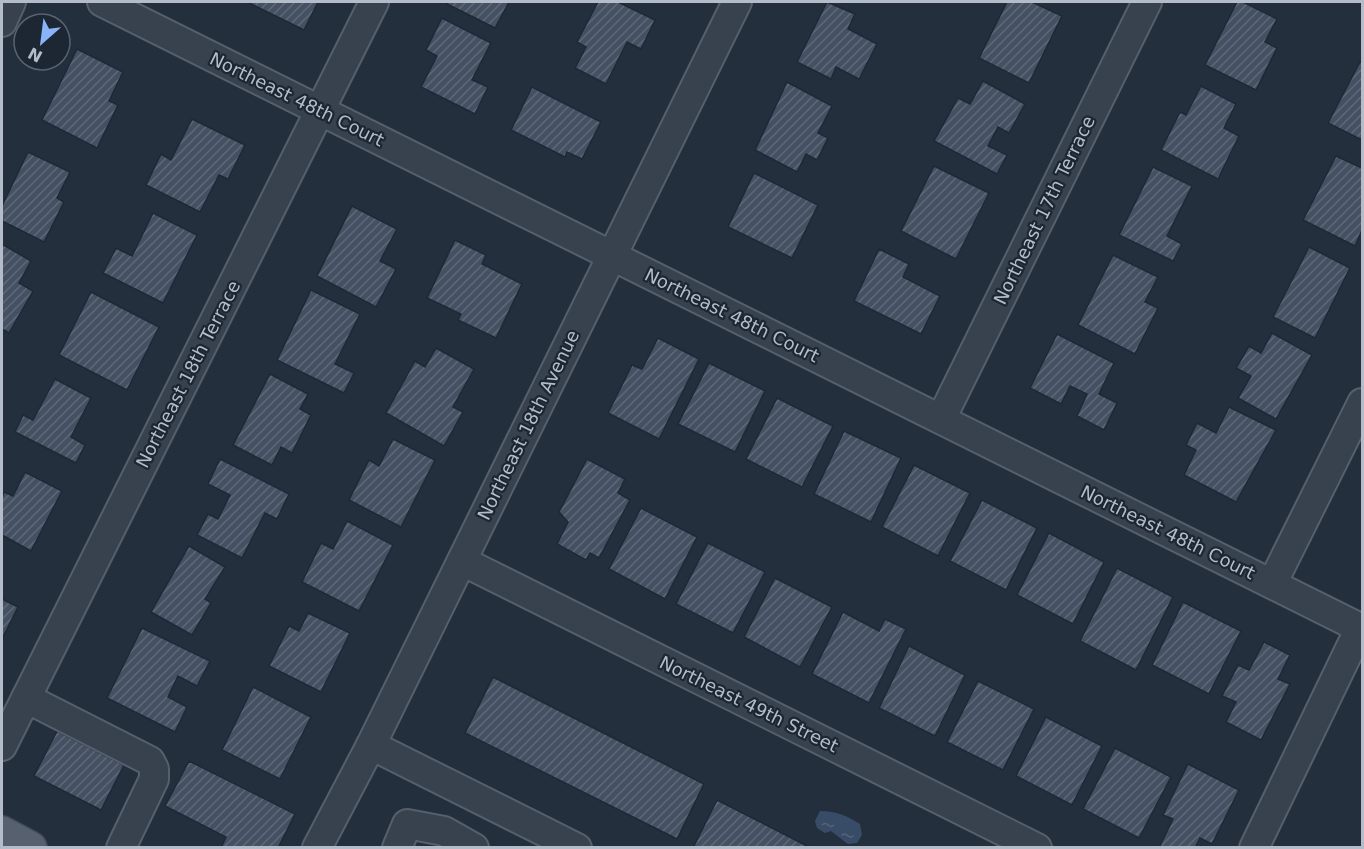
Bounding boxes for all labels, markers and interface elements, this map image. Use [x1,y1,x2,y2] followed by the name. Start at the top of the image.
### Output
[12,12,72,72] north arrow
[25,43,46,66] text: N
[206,48,388,150] street label: Northeast 48th Court
[989,112,1099,308] street label: Northeast 17th Terrace
[641,264,823,366] street label: Northeast 48th Court
[132,277,244,471] street label: Northeast 18th Terrace
[473,327,583,523] street label: Northeast 18th Avenue
[1077,481,1259,583] street label: Northeast 48th Court
[656,652,842,756] street label: Northeast 49th Street

